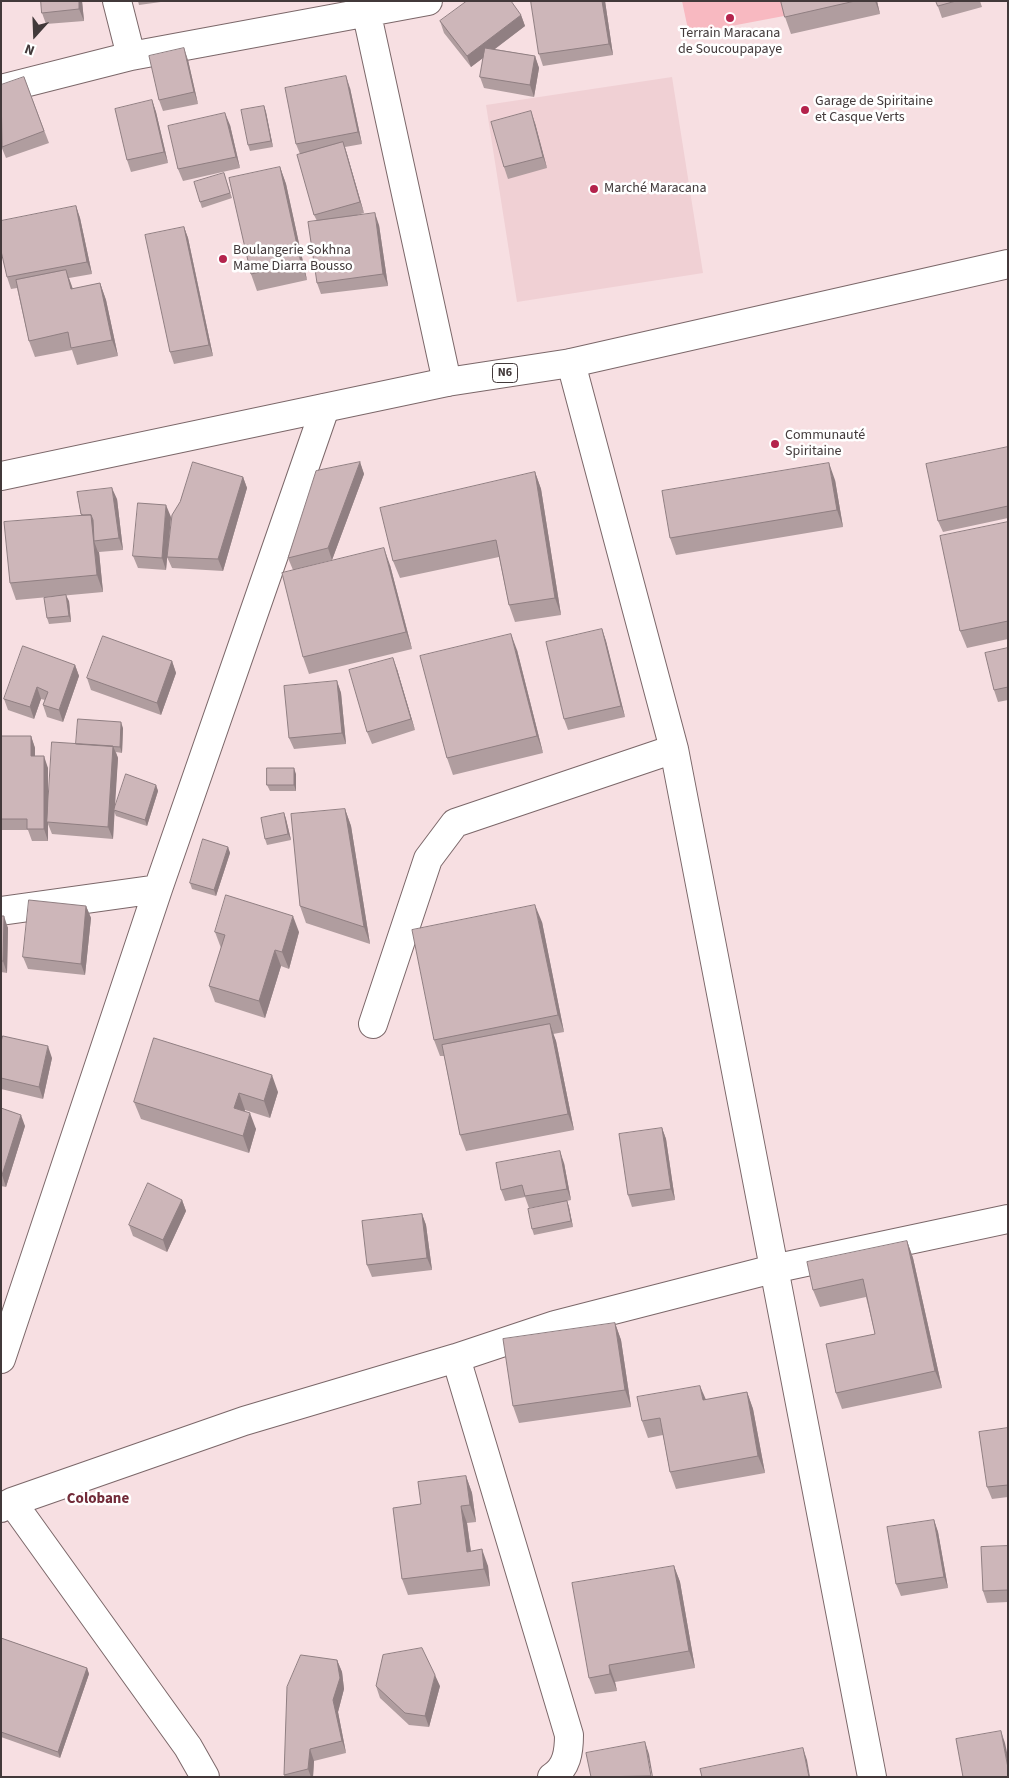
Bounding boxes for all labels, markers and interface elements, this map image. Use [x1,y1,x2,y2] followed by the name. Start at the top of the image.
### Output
[10,10,60,60] north arrow
[724,12,736,24] marker: Terrain Maracana de Soucoupapaye
[678,26,782,58] place label: Terrain Maracana de Soucoupapaye
[22,38,38,60] text: N
[815,94,933,126] place label: Garage de Spiritaine et Casque Verts
[799,104,811,116] marker: Garage de Spiritaine et Casque Verts
[604,181,707,197] place label: Marché Maracana
[588,183,600,195] marker: Marché Maracana
[233,243,353,276] place label: Boulangerie Sokhna Mame Diarra Bousso
[217,253,229,265] marker: Boulangerie Sokhna Mame Diarra Bousso
[492,363,518,382] road number: N6
[785,428,865,461] place label: Communauté Spiritaine
[769,438,781,450] marker: Communauté Spiritaine
[67,1491,129,1509] district label: Colobane

